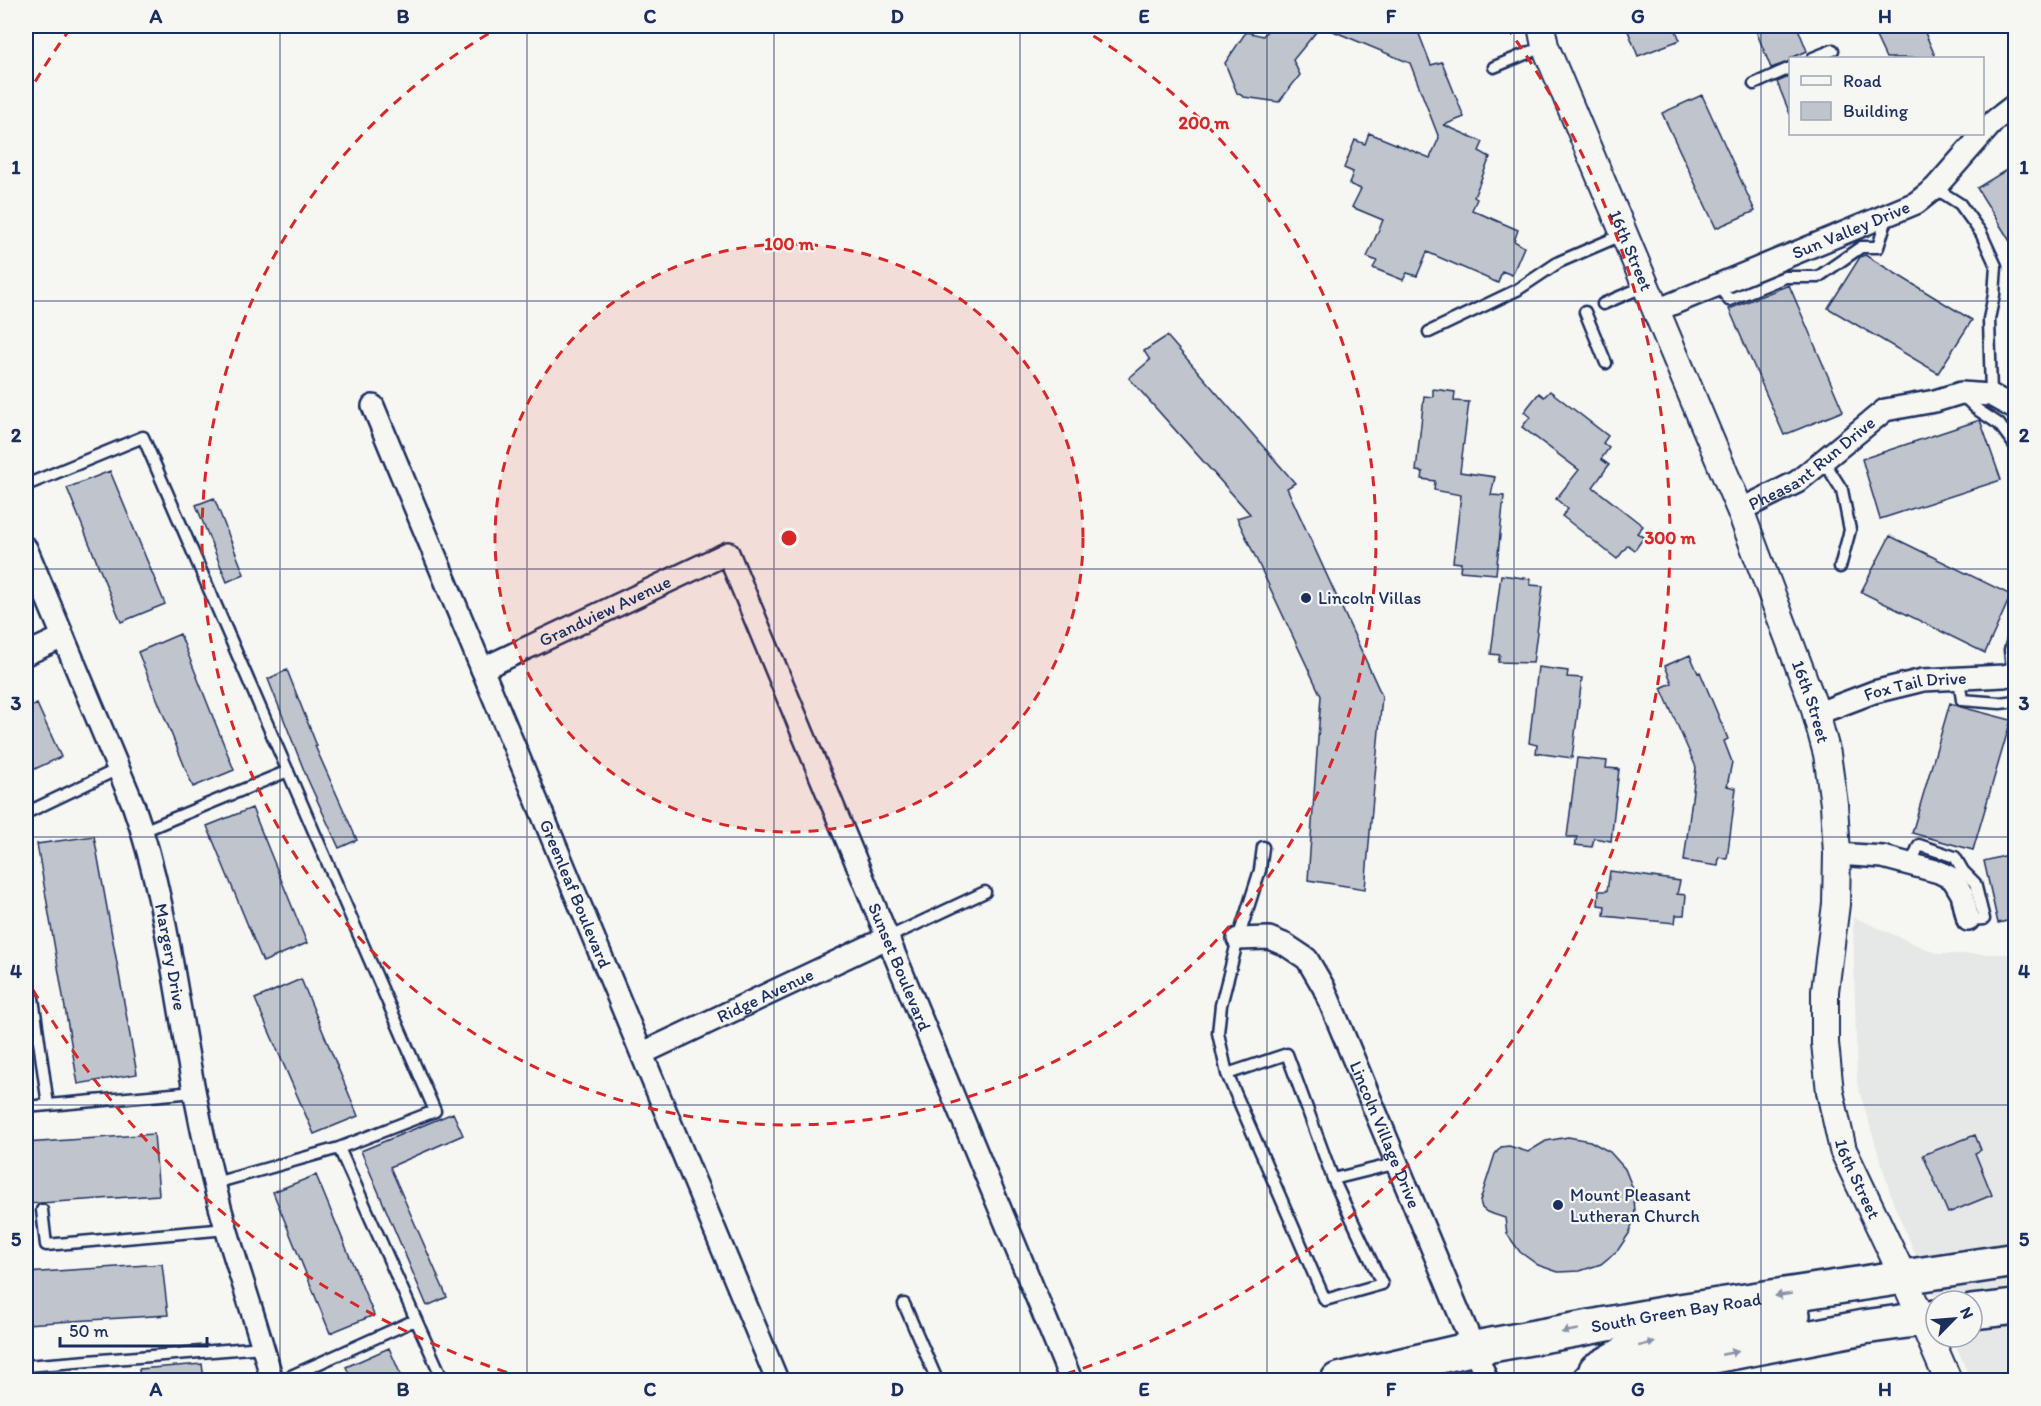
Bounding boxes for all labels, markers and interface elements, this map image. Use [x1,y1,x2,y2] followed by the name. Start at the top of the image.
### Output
[149,4,163,28] text: A
[397,4,410,28] text: B
[644,4,657,28] text: C
[890,4,904,28] text: D
[1138,4,1150,28] text: E
[1386,4,1397,28] text: F
[1631,4,1645,28] text: G
[1878,4,1892,28] text: H
[1789,57,1984,135] legend
[1843,70,1882,92] text: Road
[1843,100,1909,122] text: Building
[1179,112,1230,134] text: 200 m
[11,155,21,179] text: 1
[2019,155,2029,179] text: 1
[1789,196,1913,264] street label: Sun Valley Drive
[1604,206,1658,294] street label: 16th Street
[764,233,815,255] text: 100 m
[1745,412,1880,515] street label: Pheasant Run Drive
[11,423,22,447] text: 2
[2019,423,2030,447] text: 2
[1644,527,1696,549] text: 300 m
[779,528,799,548] centre of rings
[535,570,675,652] street label: Grandview Avenue
[1318,587,1421,609] place label: Lincoln Villas
[1299,591,1313,605] marker: Lincoln Villas
[1787,657,1835,746] street label: 16th Street
[1861,667,1967,706] street label: Fox Tail Drive
[11,691,22,715] text: 3
[2019,691,2030,715] text: 3
[535,816,616,972] street label: Greenleaf Boulevard
[863,899,936,1034] street label: Sunset Boulevard
[150,901,191,1012] street label: Margery Drive
[10,959,22,983] text: 4
[2018,959,2030,983] text: 4
[713,963,817,1028] street label: Ridge Avenue
[1345,1058,1425,1212] street label: Lincoln Village Drive
[1830,1137,1885,1223] street label: 16th Street
[1570,1184,1700,1227] place label: Mount Pleasant Lutheran Church
[1551,1198,1565,1212] marker: Mount Pleasant Lutheran Church
[11,1227,22,1251] text: 5
[2019,1227,2030,1251] text: 5
[1589,1288,1763,1338] street label: South Green Bay Road
[1924,1289,1984,1349] north arrow
[1774,1290,1793,1299] one-way arrow
[1956,1304,1978,1322] text: N
[60,1310,207,1348] scale bar
[69,1320,109,1342] text: 50 m
[1561,1327,1580,1336] one-way arrow
[1637,1339,1656,1349] one-way arrow
[1721,1348,1740,1357] one-way arrow
[149,1377,163,1401] text: A
[397,1377,410,1401] text: B
[644,1377,657,1401] text: C
[890,1377,904,1401] text: D
[1138,1377,1150,1401] text: E
[1386,1377,1397,1401] text: F
[1631,1377,1645,1401] text: G
[1878,1377,1892,1401] text: H

